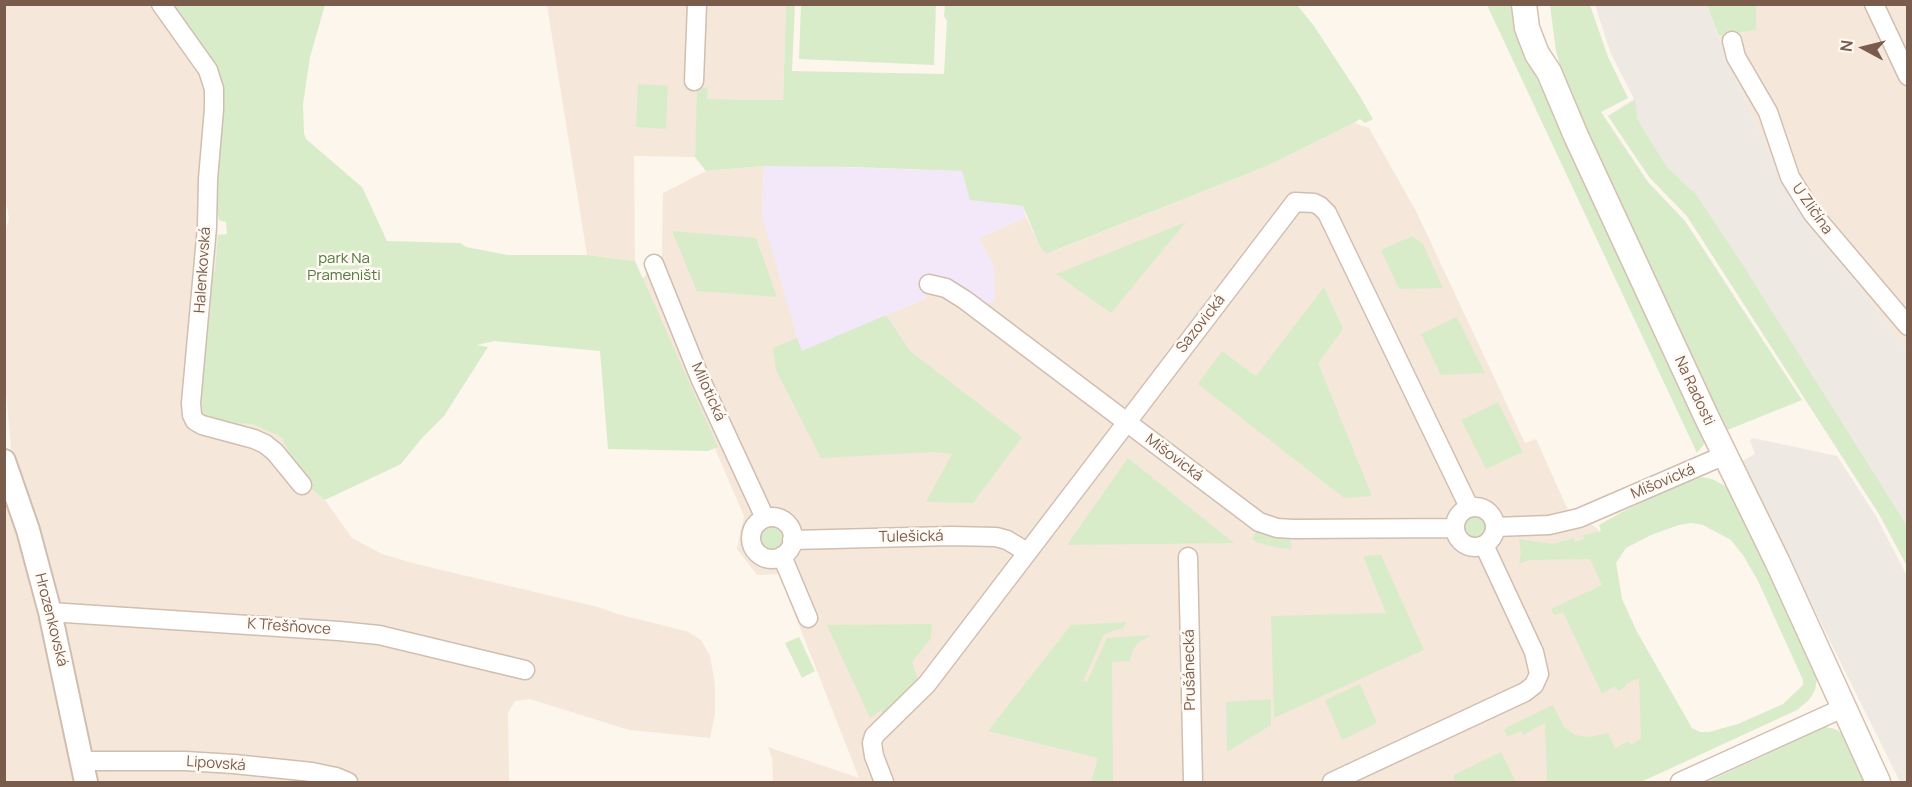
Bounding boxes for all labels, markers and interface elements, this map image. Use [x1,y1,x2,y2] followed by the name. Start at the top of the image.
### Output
[1834,18,1894,78] north arrow
[1835,39,1858,53] text: N
[1788,180,1836,238] street label: U Zličína
[191,226,215,314] street label: Halenkovská
[307,250,381,285] park label: park Na Prameništi
[1173,291,1229,357] street label: Sazovická
[1670,353,1718,429] street label: Na Radosti
[687,360,729,424] street label: Milotická
[1142,430,1206,486] street label: Míšovická
[1628,460,1698,504] street label: Míšovická
[878,527,944,547] street label: Tulešická
[31,571,71,669] street label: Hrozenkovská
[247,615,331,639] street label: K Třešňovce
[1180,629,1200,711] street label: Prušánecká
[186,753,246,775] street label: Lipovská

